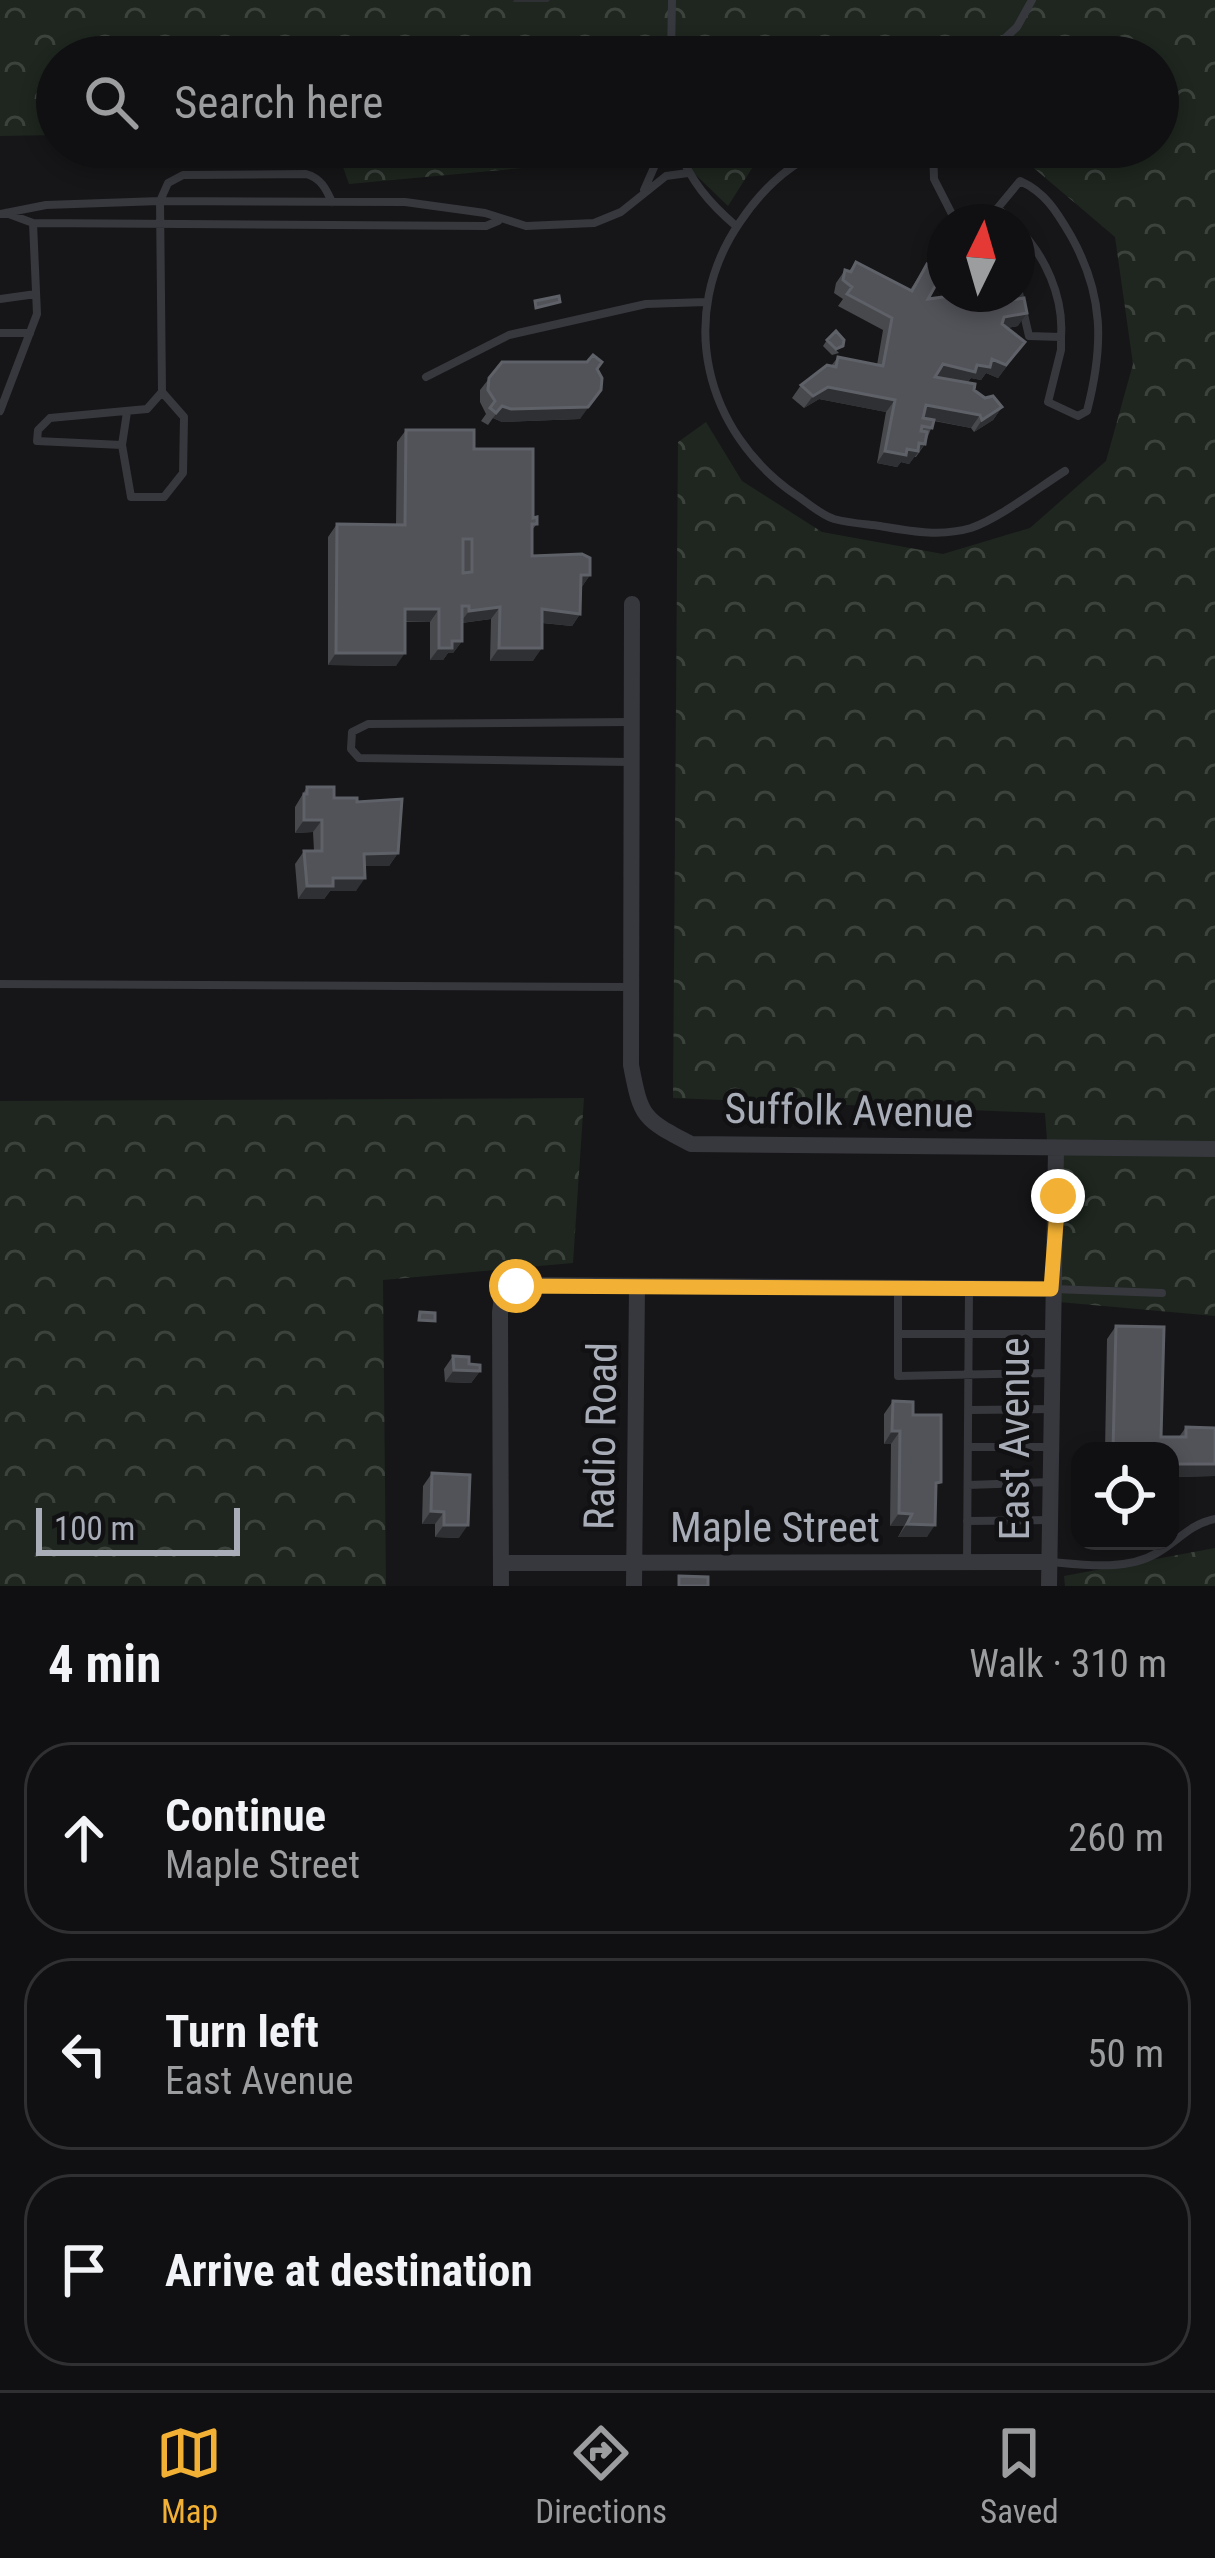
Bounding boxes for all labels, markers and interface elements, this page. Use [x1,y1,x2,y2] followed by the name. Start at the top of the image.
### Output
[36,36,1179,168] search box
[78,69,144,135] icon: search
[174,76,383,129] text: Search here
[927,204,1035,312] north arrow
[724,1084,974,1137] street label: Suffolk Avenue
[1031,1169,1085,1223] route end
[489,1259,543,1313] route start
[990,1337,1039,1541] street label: East Avenue
[574,1342,627,1530] street label: Radio Road
[1071,1442,1179,1550] map controls
[1071,1442,1179,1550] button: locate
[36,1502,240,1555] scale bar
[670,1503,880,1552] street label: Maple Street
[54,1509,135,1548] text: 100 m
[48,1635,161,1694] text: 4 min
[969,1641,1167,1687] text: Walk · 310 m
[165,1789,326,1842] text: Continue
[51,1805,117,1871] icon: ahead
[1068,1815,1164,1861] text: 260 m
[165,1842,360,1888] text: Maple Street
[165,2005,319,2058] text: Turn left
[51,2021,117,2087] icon: left
[1087,2031,1164,2077] text: 50 m
[165,2058,354,2104] text: East Avenue
[51,2237,117,2303] icon: arrive
[165,2244,533,2297] text: Arrive at destination
[156,2420,222,2531] tab: Map
[535,2420,667,2531] tab: Directions
[980,2420,1059,2531] tab: Saved

